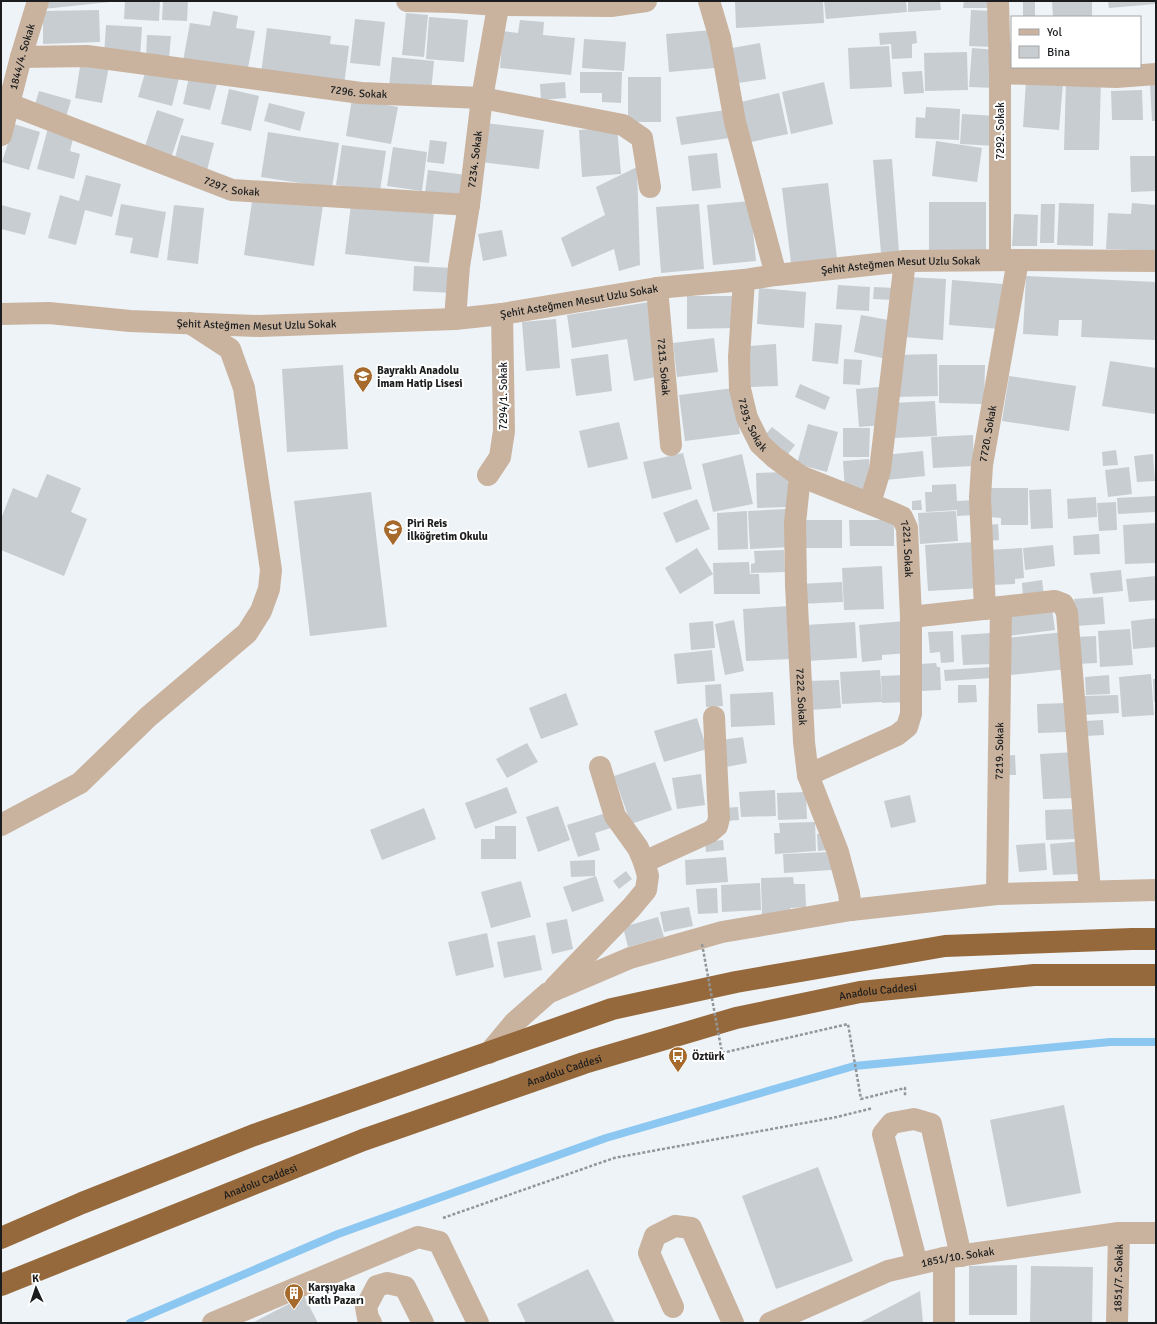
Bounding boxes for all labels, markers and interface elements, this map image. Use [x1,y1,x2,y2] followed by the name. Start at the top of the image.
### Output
[1011,16,1141,68] legend
[7,22,38,91] street label: 1844/4. Sokak
[1047,25,1063,40] text: Yol
[1047,45,1070,60] text: Bina
[329,83,388,101] street label: 7296. Sokak
[994,102,1007,160] street label: 7292. Sokak
[465,130,485,189] street label: 7234. Sokak
[202,174,261,199] street label: 7297. Sokak
[820,254,981,277] street label: Şehit Asteğmen Mesut Uzlu Sokak
[499,282,659,321] street label: Şehit Asteğmen Mesut Uzlu Sokak
[176,317,337,333] street label: Şehit Asteğmen Mesut Uzlu Sokak
[654,337,673,396] street label: 7213. Sokak
[497,361,510,430] street label: 7294/1. Sokak
[377,364,463,390] place label: Bayraklı Anadolu İmam Hatip Lisesi
[352,365,374,393] school or university icon: Bayraklı Anadolu İmam Hatip Lisesi
[735,396,770,455] street label: 7293. Sokak
[977,404,999,463] street label: 7720. Sokak
[407,517,488,543] place label: Piri Reis İlköğretim Okulu
[382,518,404,546] school or university icon: Piri Reis İlköğretim Okulu
[897,518,915,578] street label: 7221. Sokak
[793,667,809,726] street label: 7222. Sokak
[993,722,1006,780] street label: 7219. Sokak
[838,980,918,1003] street label: Anadolu Caddesi
[667,1045,689,1073] bus stop icon: Öztürk
[692,1049,725,1063] place label: Öztürk
[525,1052,604,1089] street label: Anadolu Caddesi
[221,1161,299,1202] street label: Anadolu Caddesi
[1111,1243,1126,1312] street label: 1851/7. Sokak
[920,1245,996,1270] street label: 1851/10. Sokak
[16,1268,56,1308] north arrow
[32,1272,39,1285] text: K
[308,1281,364,1307] place label: Karşıyaka Katlı Pazarı
[283,1282,305,1310] building icon: Karşıyaka Katlı Pazarı

